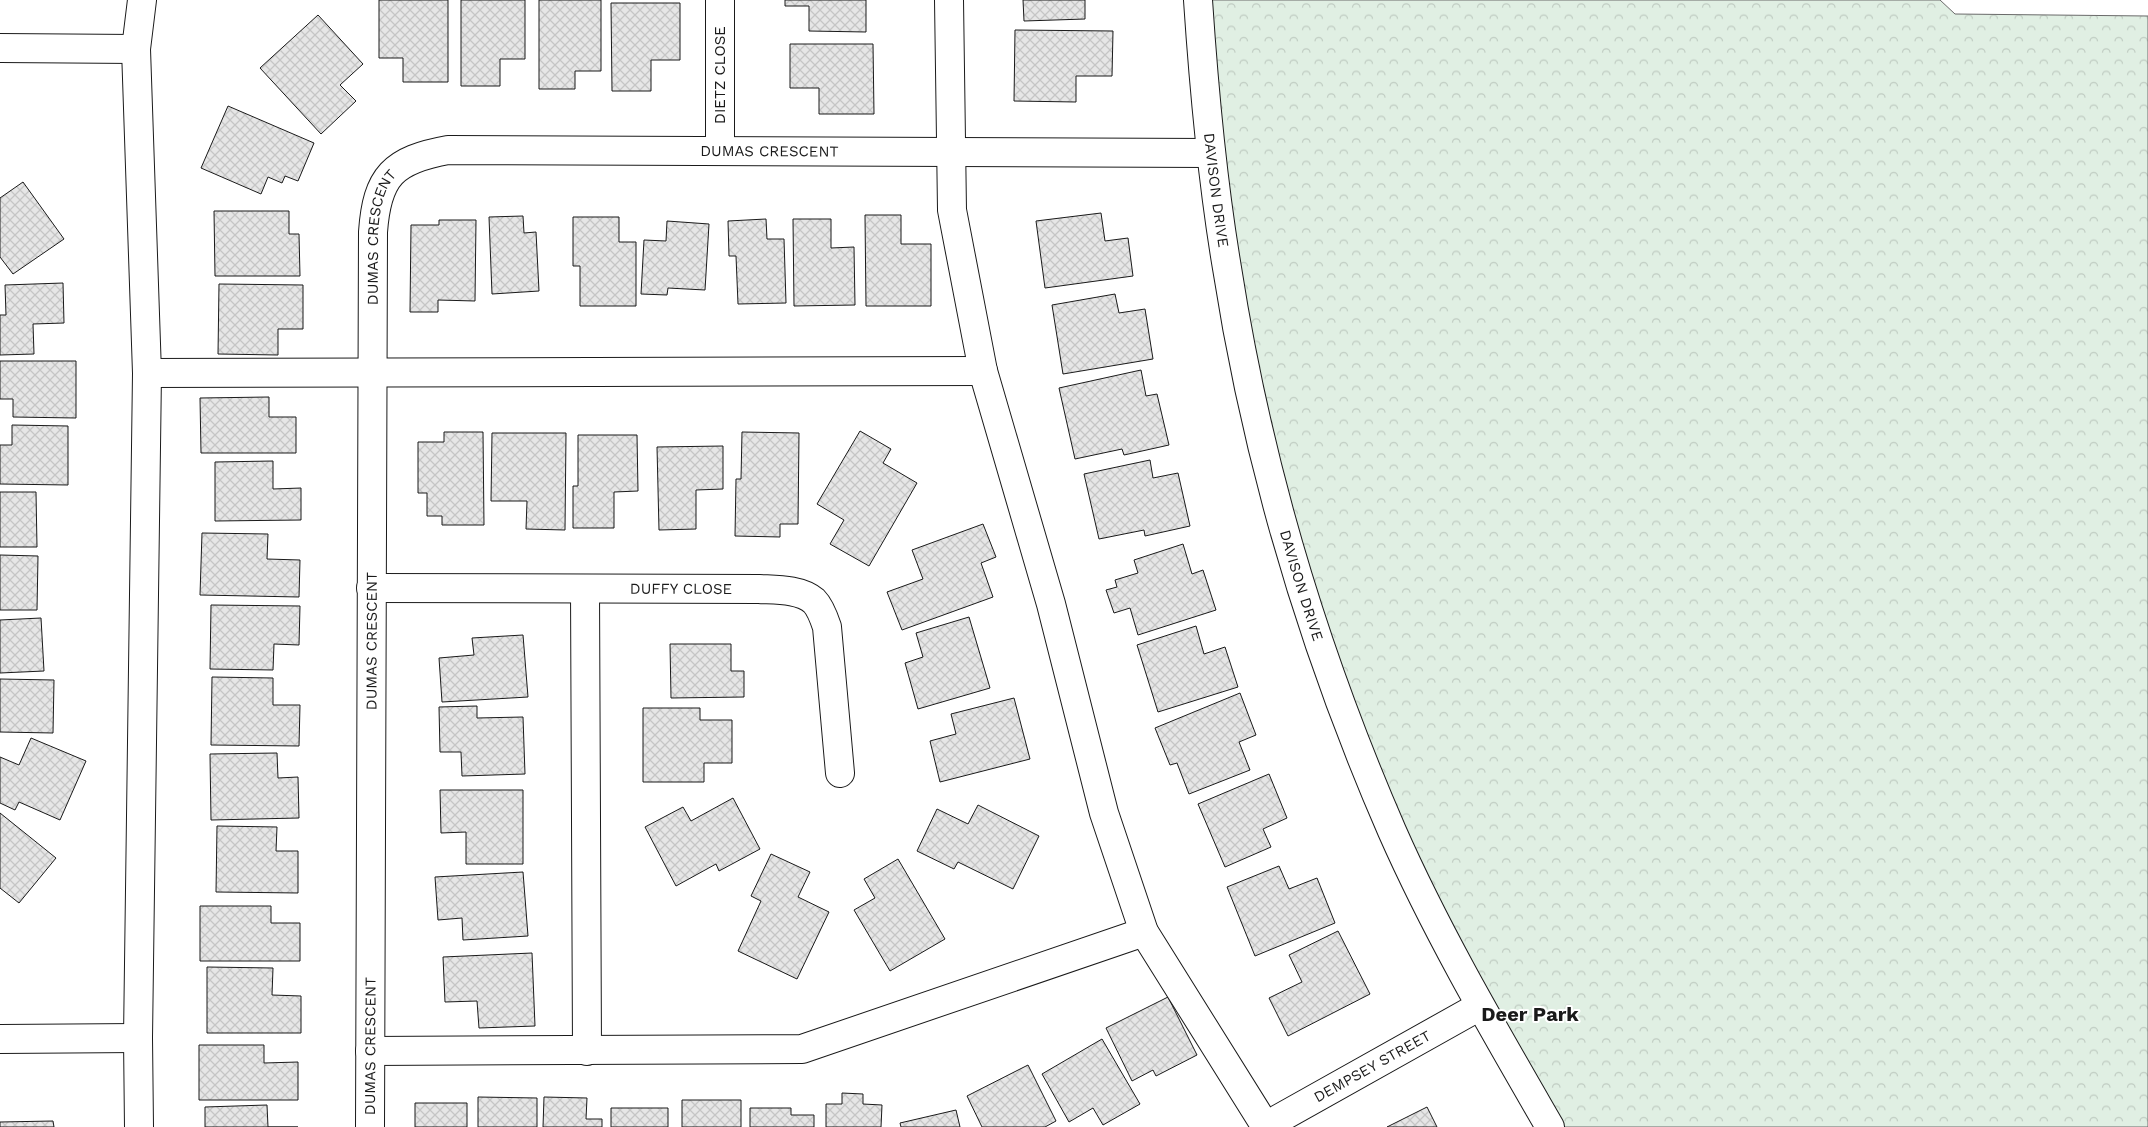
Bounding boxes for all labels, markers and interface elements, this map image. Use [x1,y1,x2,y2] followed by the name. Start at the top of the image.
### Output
[711,26,729,124] street label: DIETZ CLOSE
[1200,132,1233,249] street label: DAVISON DRIVE
[700,142,839,161] street label: DUMAS CRESCENT
[364,166,400,305] street label: DUMAS CRESCENT
[1276,528,1327,643] street label: DAVISON DRIVE
[362,572,381,710] street label: DUMAS CRESCENT
[630,580,732,598] street label: DUFFY CLOSE
[361,977,380,1115] street label: DUMAS CRESCENT
[1481,1002,1579,1026] district label: Deer Park
[1311,1027,1434,1106] street label: DEMPSEY STREET

